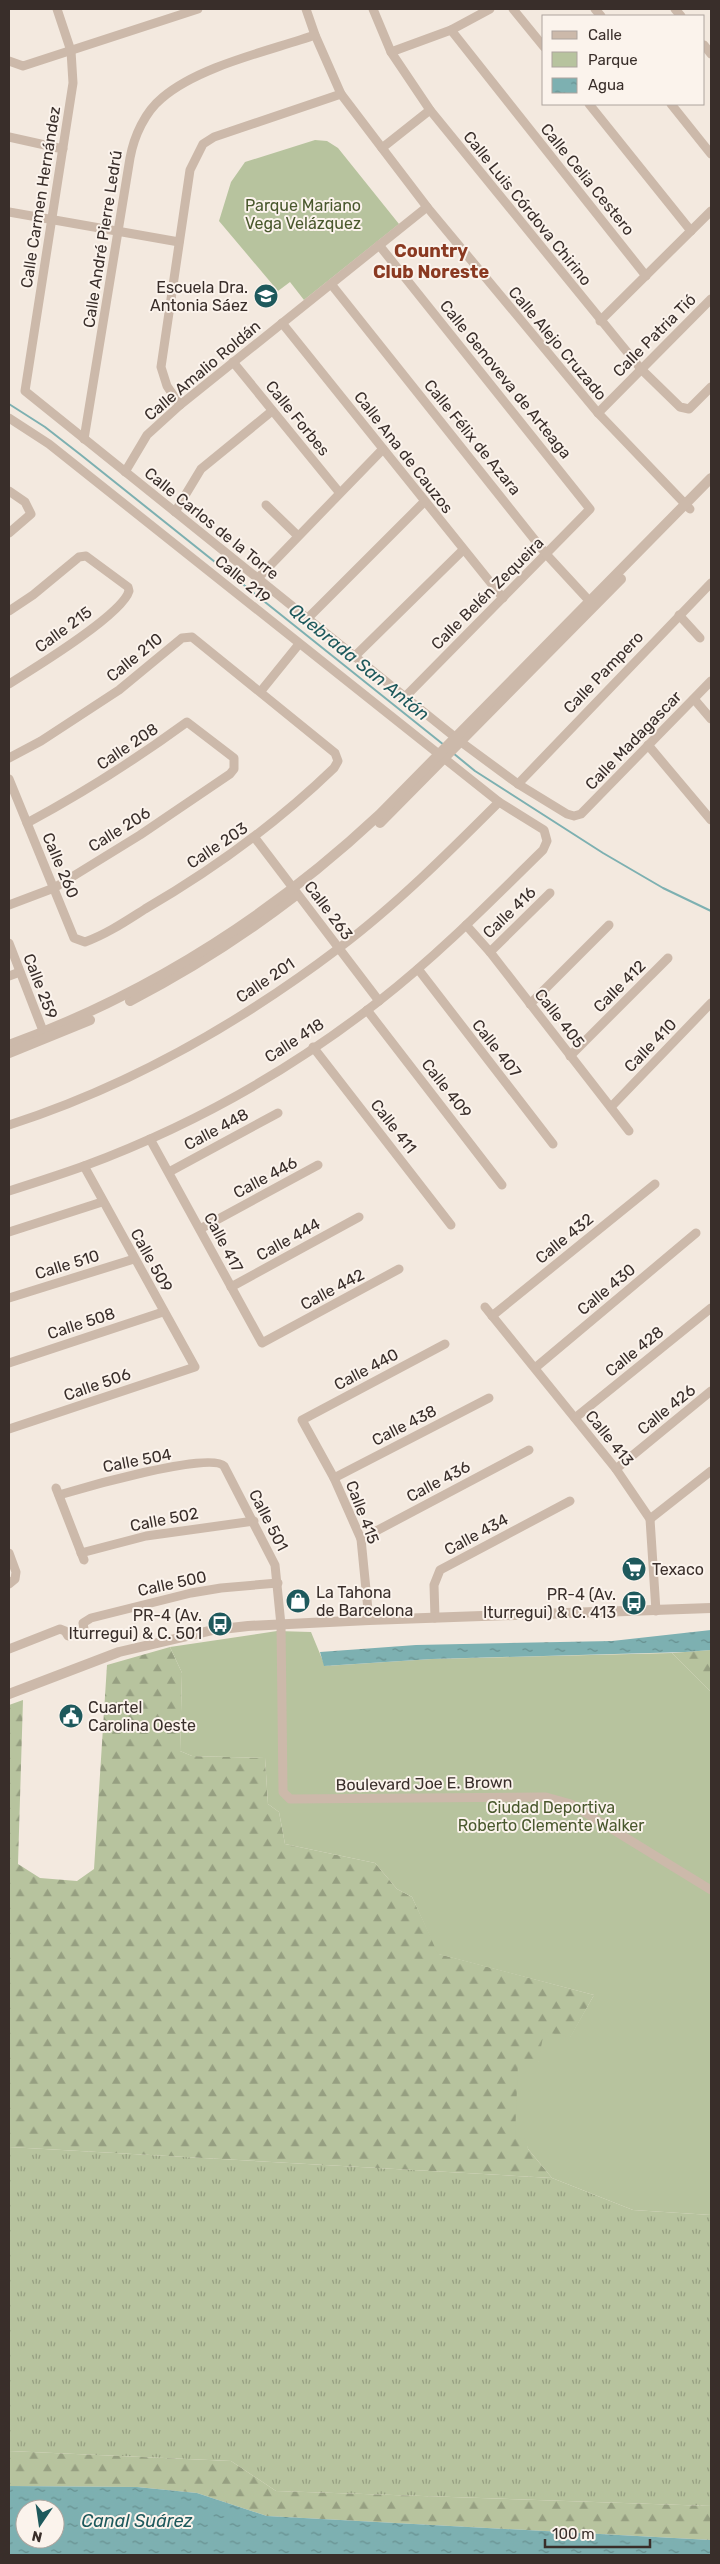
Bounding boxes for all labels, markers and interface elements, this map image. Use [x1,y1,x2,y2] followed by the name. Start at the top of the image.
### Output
[542,15,705,105] legend
[588,26,622,44] text: Calle
[588,51,638,69] text: Parque
[588,76,624,94] text: Agua
[17,105,64,289] street label: Calle Carmen Hernández
[537,120,639,239] street label: Calle Celia Cestero
[459,127,596,289] street label: Calle Luis Córdova Chirino
[79,149,126,329] street label: Calle André Pierre Ledrú
[245,196,361,233] park label: Parque Mariano Vega Velázquez
[373,240,489,283] district label: Country Club Noreste
[150,278,248,315] place label: Escuela Dra. Antonia Sáez
[253,283,279,309] school or university icon: Escuela Dra. Antonia Sáez
[505,283,611,404] street label: Calle Alejo Cruzado
[609,290,700,381] street label: Calle Patria Tió
[436,296,575,462] street label: Calle Genoveva de Arteaga
[140,316,264,425] street label: Calle Amalio Roldán
[420,376,525,499] street label: Calle Félix de Azara
[262,377,334,460] street label: Calle Forbes
[350,387,457,517] street label: Calle Ana de Cauzos
[141,463,283,583] street label: Calle Carlos de la Torre
[427,533,548,654] street label: Calle Belén Zequeira
[211,551,274,607] street label: Calle 219
[284,599,434,725] water label: Quebrada San Antón
[31,602,96,656] street label: Calle 215
[559,627,647,717] street label: Calle Pampero
[102,629,166,686] street label: Calle 210
[581,687,685,794] street label: Calle Madagascar
[93,719,162,774] street label: Calle 208
[85,803,154,856] street label: Calle 206
[183,818,251,873] street label: Calle 203
[38,830,83,901] street label: Calle 260
[300,877,357,943] street label: Calle 263
[479,882,540,942] street label: Calle 416
[19,951,62,1022] street label: Calle 259
[232,954,298,1007] street label: Calle 201
[589,956,649,1016] street label: Calle 412
[531,985,589,1052] street label: Calle 405
[261,1014,327,1067] street label: Calle 418
[468,1015,525,1081] street label: Calle 407
[620,1015,680,1076] street label: Calle 410
[418,1055,476,1122] street label: Calle 409
[367,1095,421,1157] street label: Calle 411
[181,1105,252,1154] street label: Calle 448
[230,1153,301,1202] street label: Calle 446
[200,1209,247,1275] street label: Calle 417
[531,1209,597,1268] street label: Calle 432
[253,1214,323,1265] street label: Calle 444
[126,1225,177,1295] street label: Calle 509
[33,1246,102,1283] street label: Calle 510
[573,1260,639,1319] street label: Calle 430
[297,1265,367,1314] street label: Calle 442
[45,1304,117,1343] street label: Calle 508
[601,1322,667,1381] street label: Calle 428
[331,1345,402,1394] street label: Calle 440
[61,1364,133,1405] street label: Calle 506
[633,1380,699,1439] street label: Calle 426
[369,1401,440,1450] street label: Calle 438
[581,1407,638,1470] street label: Calle 413
[101,1444,173,1476] street label: Calle 504
[403,1457,474,1506] street label: Calle 436
[342,1478,383,1546] street label: Calle 415
[245,1486,292,1554] street label: Calle 501
[128,1504,200,1535] street label: Calle 502
[441,1510,511,1559] street label: Calle 434
[621,1556,647,1582] supermarket icon: Texaco
[652,1560,704,1579] place label: Texaco
[136,1567,208,1600] street label: Calle 500
[316,1583,413,1620] place label: La Tahona de Barcelona
[483,1585,616,1622] place label: PR-4 (Av. Iturregui) & C. 413
[285,1588,311,1614] shop icon: La Tahona de Barcelona
[621,1590,647,1616] bus stop icon: PR-4 (Av. Iturregui) & C. 413
[68,1606,202,1643] place label: PR-4 (Av. Iturregui) & C. 501
[207,1611,233,1637] bus stop icon: PR-4 (Av. Iturregui) & C. 501
[88,1698,196,1735] place label: Cuartel Carolina Oeste
[58,1703,84,1729] public building icon: Cuartel Carolina Oeste
[335,1772,513,1795] street label: Boulevard Joe E. Brown
[458,1798,644,1835] park label: Ciudad Deportiva Roberto Clemente Walker
[15,2499,65,2549] north arrow
[81,2510,193,2532] water label: Canal Suárez
[545,2516,650,2548] scale bar
[552,2525,594,2543] text: 100 m
[30,2527,44,2546] text: N

